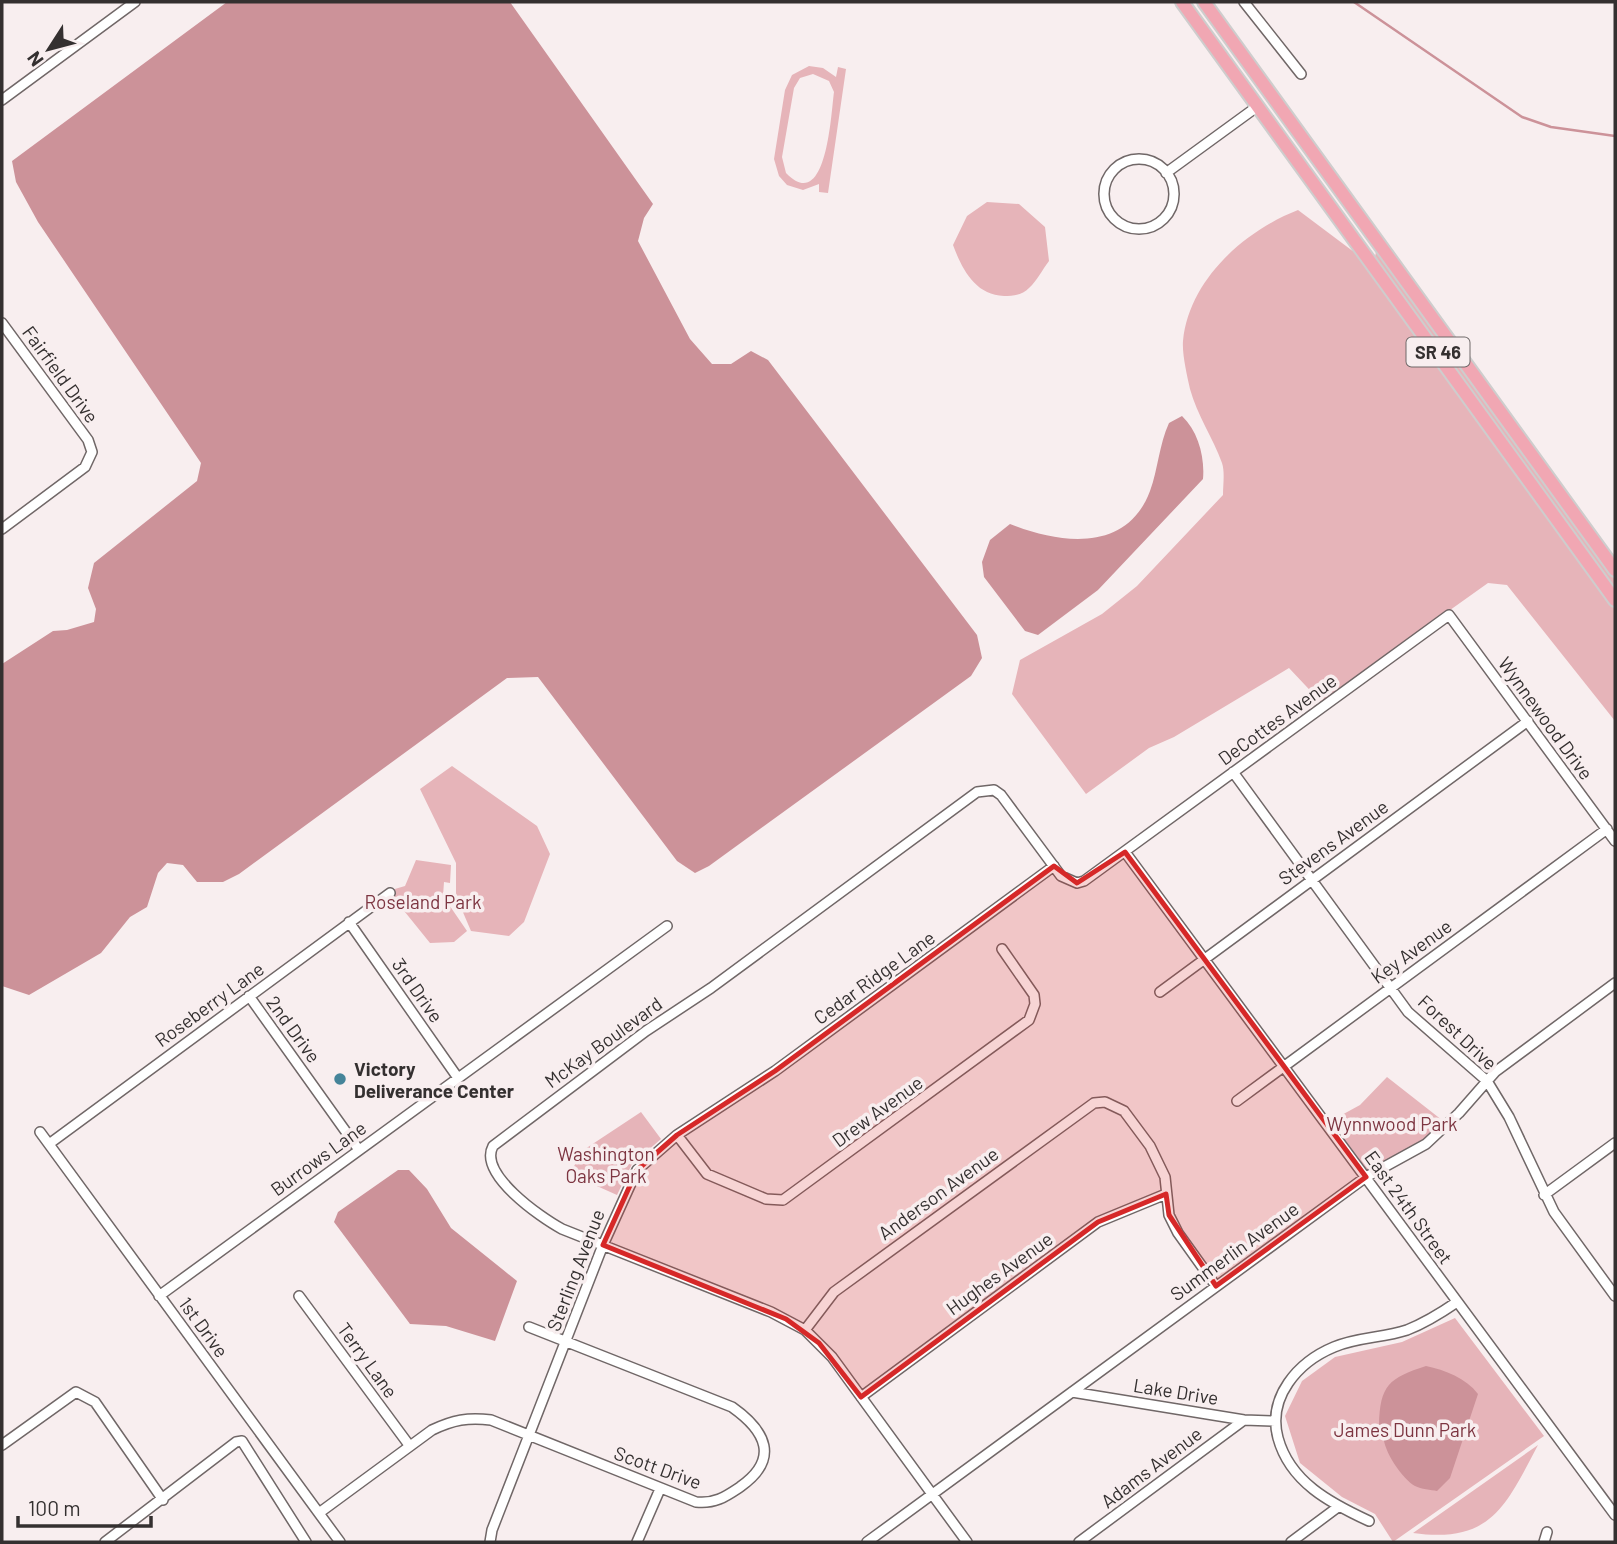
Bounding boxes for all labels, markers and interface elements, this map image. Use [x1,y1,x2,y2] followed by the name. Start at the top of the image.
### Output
[14,14,84,84] north arrow
[22,47,48,71] text: N
[18,321,104,427] street label: Fairfield Drive
[1406,338,1470,366] road number: SR 46
[1494,652,1598,784] street label: Wynnewood Drive
[1213,668,1341,770] street label: DeCottes Avenue
[1274,794,1392,890] street label: Stevens Avenue
[365,890,481,913] park label: Roseland Park
[1366,914,1456,988] street label: Key Avenue
[809,925,939,1029] street label: Cedar Ridge Lane
[388,953,448,1027] street label: 3rd Drive
[150,957,268,1051] street label: Roseberry Lane
[1414,990,1502,1074] street label: Forest Drive
[262,991,326,1067] street label: 2nd Drive
[540,992,666,1092] street label: McKay Boulevard
[354,1057,515,1102] place label: Victory Deliverance Center
[827,1070,927,1152] street label: Drew Avenue
[332,1071,348,1087] marker: Victory Deliverance Center
[1326,1112,1458,1135] park label: Wynnwood Park
[266,1116,370,1200] street label: Burrows Lane
[557,1142,655,1187] park label: Washington Oaks Park
[873,1142,1003,1244] street label: Anderson Avenue
[1360,1146,1458,1268] street label: East 24th Street
[1165,1197,1303,1305] street label: Summerlin Avenue
[541,1206,609,1334] street label: Sterling Avenue
[941,1227,1057,1319] street label: Hughes Avenue
[174,1292,234,1362] street label: 1st Drive
[333,1318,403,1402] street label: Terry Lane
[1132,1373,1220,1409] street label: Lake Drive
[1334,1418,1476,1441] park label: James Dunn Park
[1096,1422,1206,1512] street label: Adams Avenue
[611,1441,705,1493] street label: Scott Drive
[18,1484,150,1528] scale bar
[28,1495,81,1520] text: 100 m

